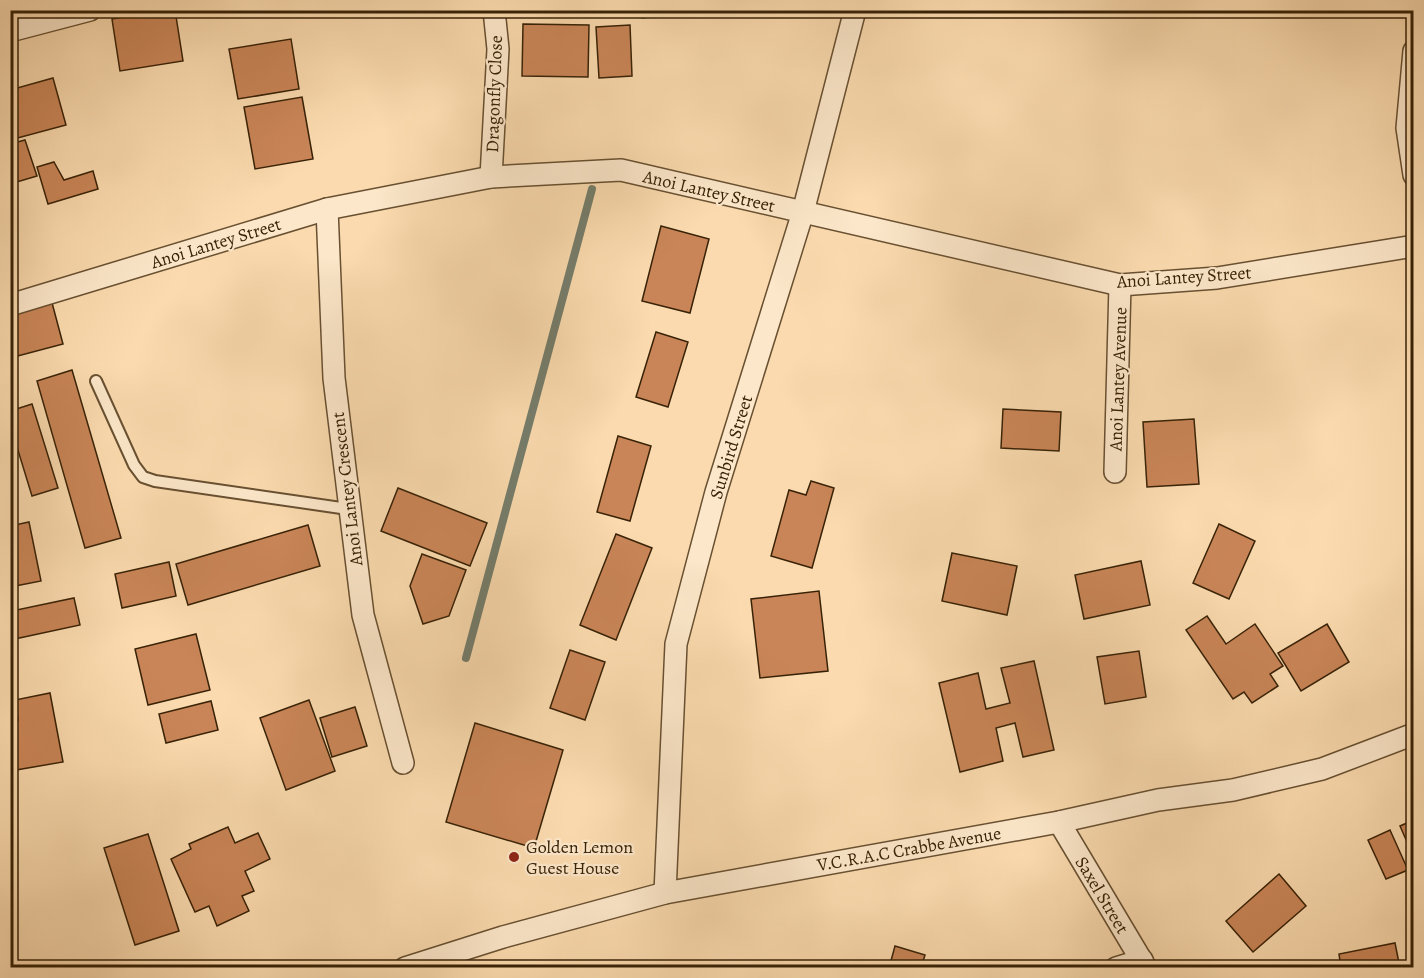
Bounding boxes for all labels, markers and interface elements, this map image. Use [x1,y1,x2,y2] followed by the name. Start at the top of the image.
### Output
[480,35,508,153] street label: Dragonfly Close
[640,164,777,218] street label: Anoi Lantey Street
[147,212,284,274] street label: Anoi Lantey Street
[1115,260,1252,294] street label: Anoi Lantey Street
[1103,307,1133,452] street label: Anoi Lantey Avenue
[704,392,758,502] street label: Sunbird Street
[326,411,368,568] street label: Anoi Lantey Crescent
[814,821,1003,877] street label: V.C.R.A.C Crabbe Avenue
[526,835,633,880] place label: Golden Lemon Guest House
[507,850,521,864] marker: Golden Lemon Guest House
[1070,852,1134,938] street label: Saxel Street

